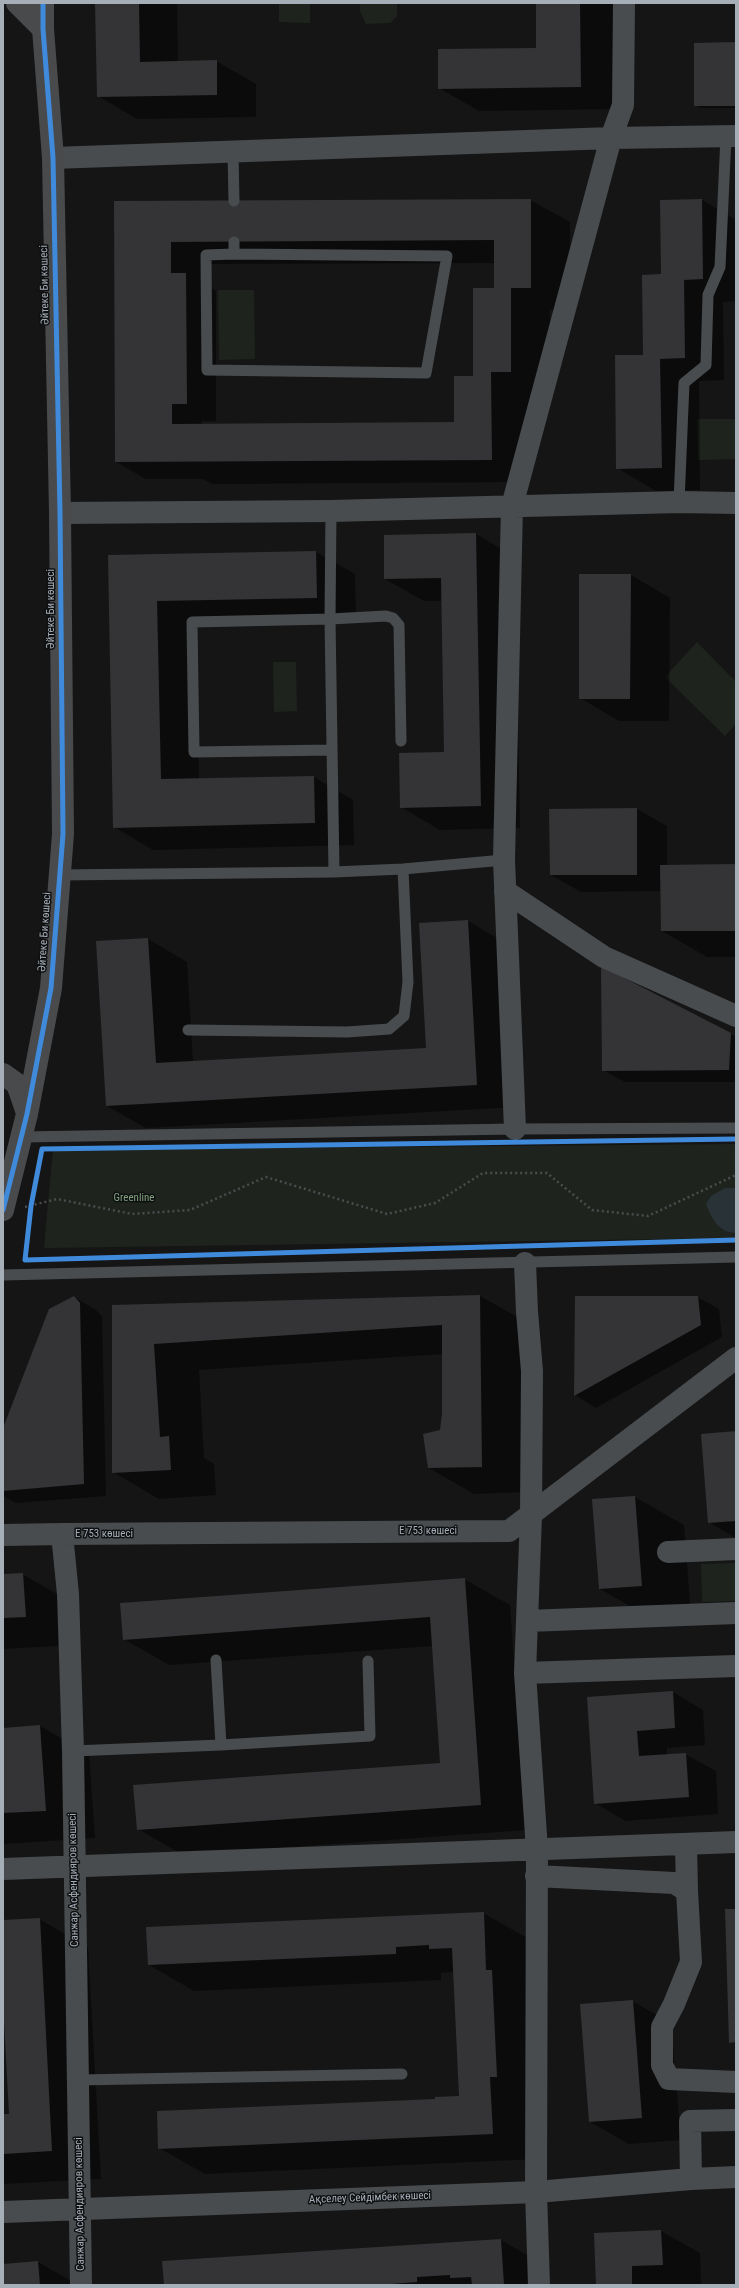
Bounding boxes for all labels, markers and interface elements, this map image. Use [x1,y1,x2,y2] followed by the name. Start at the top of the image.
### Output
[38,245,52,325] street label: Әйтеке Би көшесі
[44,569,58,649] street label: Әйтеке Би көшесі
[36,892,54,972] street label: Әйтеке Би көшесі
[114,1191,154,1205] park label: Greenline
[399,1524,457,1538] street label: Е 753 көшесі
[75,1527,133,1541] street label: Е 753 көшесі
[66,1813,82,1947] street label: Санжар Асфендияров көшесі
[72,2137,88,2271] street label: Санжар Асфендияров көшесі
[309,2189,431,2207] street label: Ақселеу Сейдімбек көшесі

